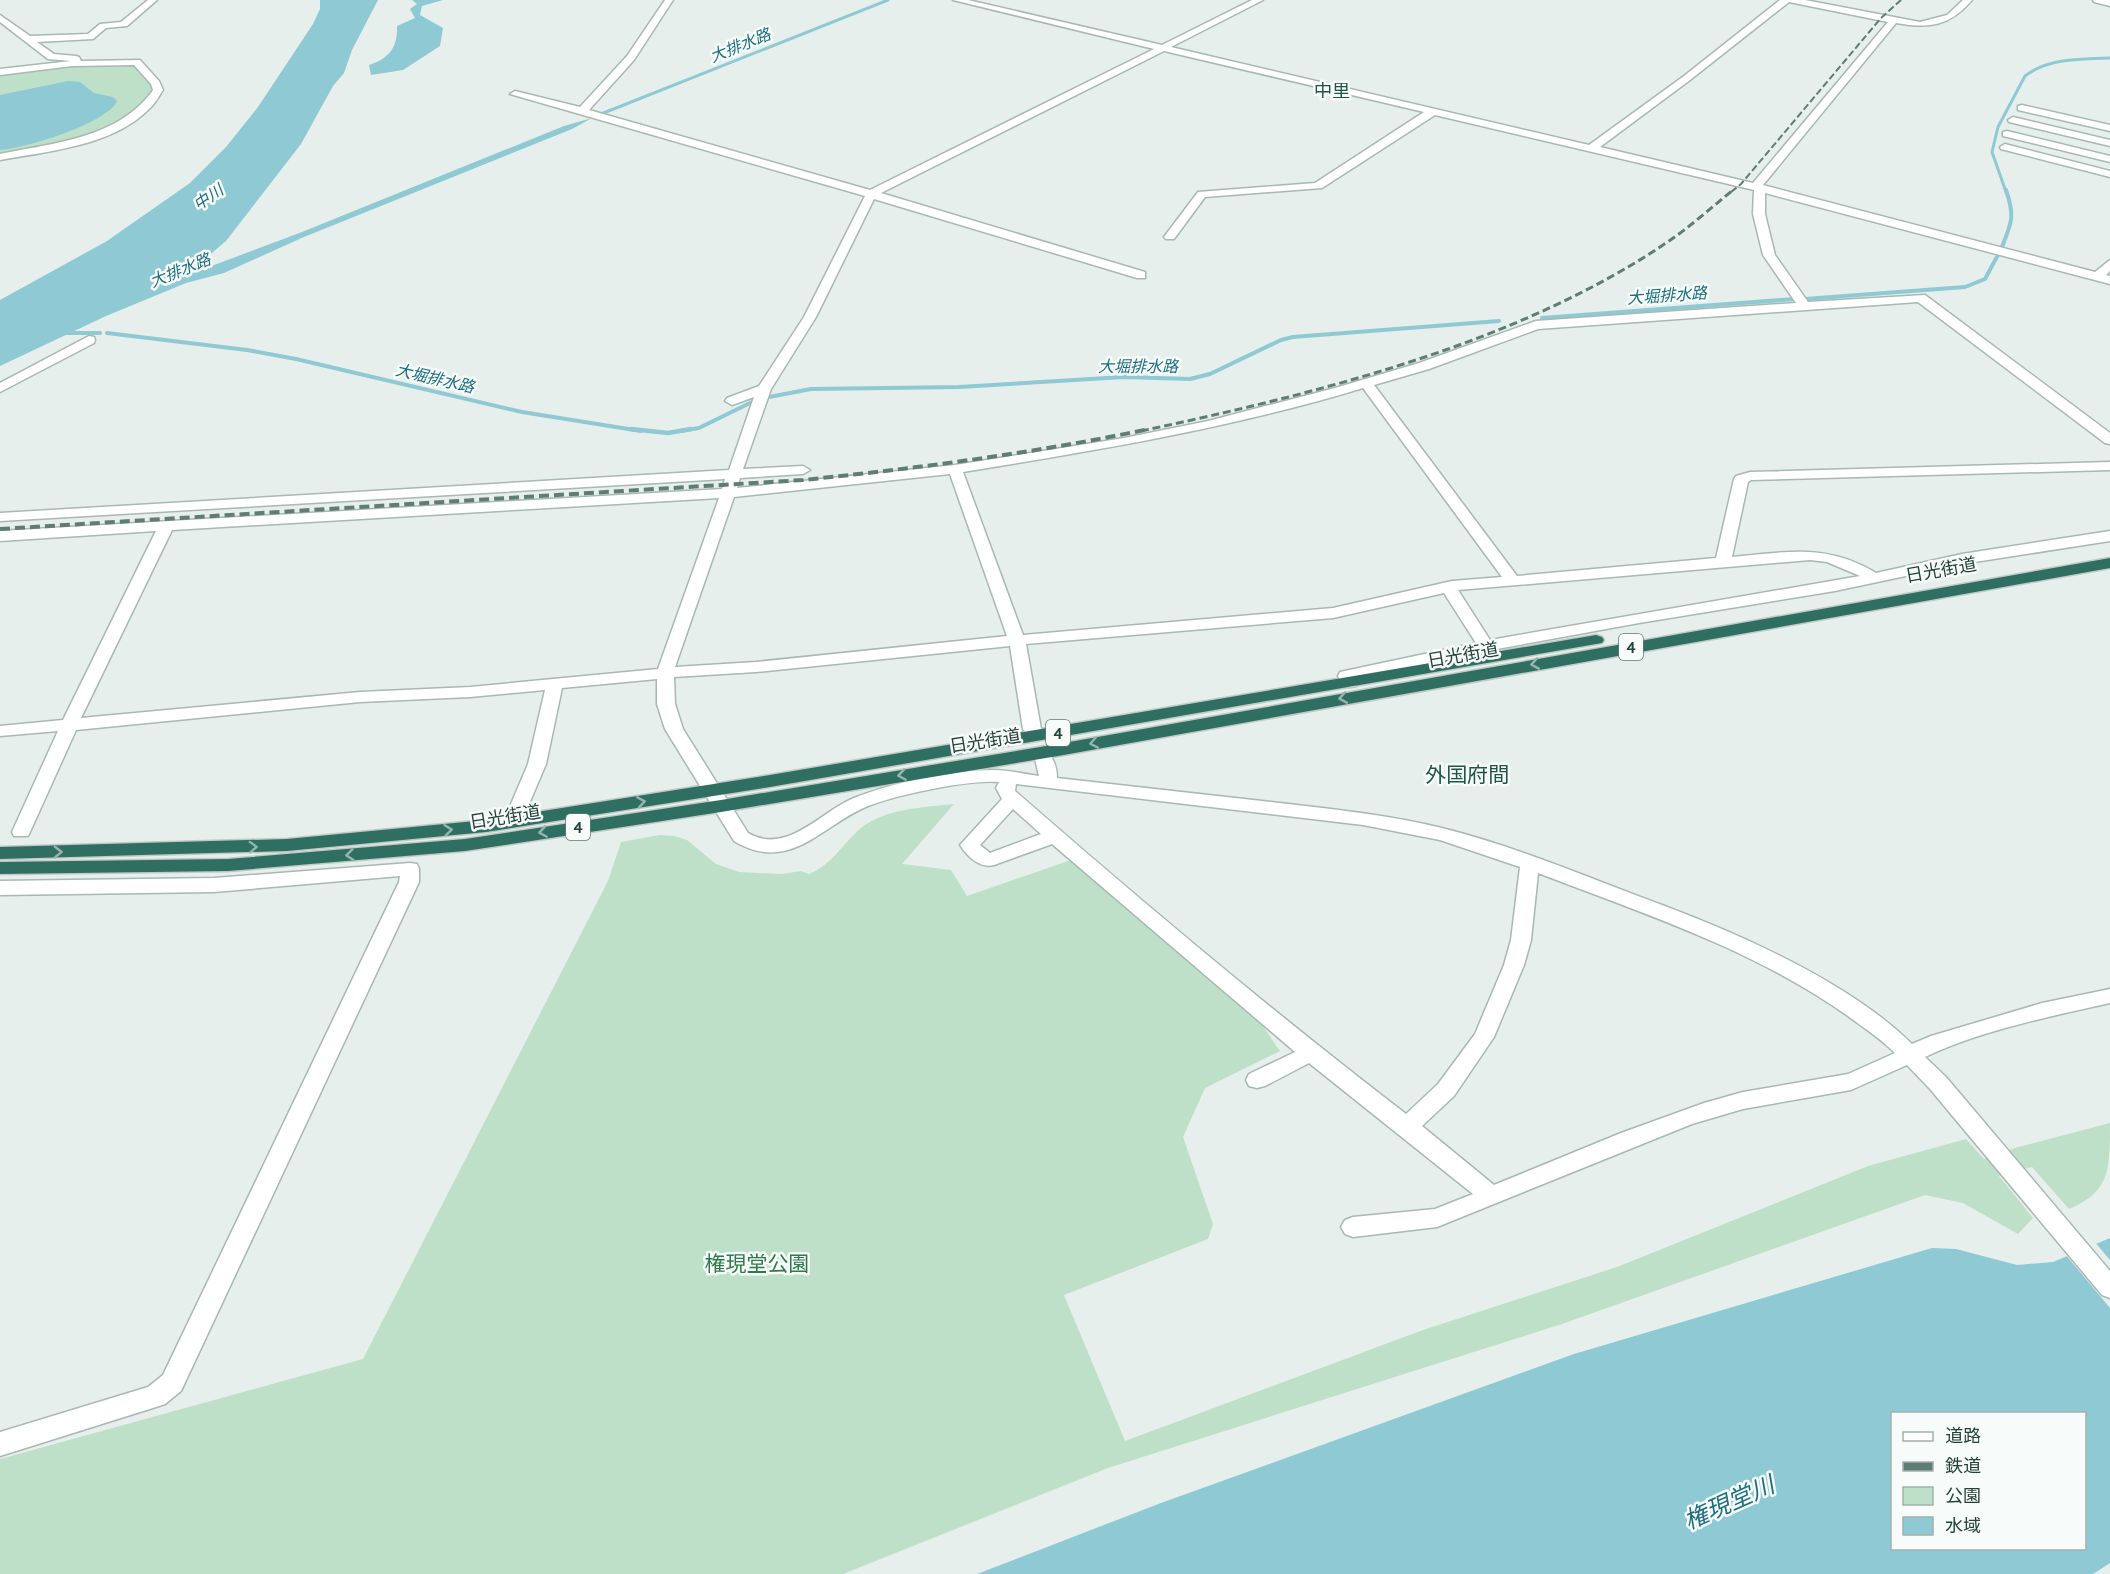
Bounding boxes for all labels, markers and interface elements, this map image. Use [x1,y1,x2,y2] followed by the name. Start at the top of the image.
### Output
[707,23,775,66] water label: 大排水路
[1314,79,1350,102] district label: 中里
[189,178,228,214] water label: 中川
[147,248,215,291] water label: 大排水路
[1626,282,1710,308] water label: 大堀排水路
[1098,356,1180,376] water label: 大堀排水路
[394,359,478,397] water label: 大堀排水路
[1903,552,1978,587] street label: 日光街道
[1619,634,1643,660] road number: 4
[1425,637,1500,672] street label: 日光街道
[1531,657,1541,670] one-way arrow
[1339,691,1349,704] one-way arrow
[1046,720,1070,746] road number: 4
[948,724,1022,757] street label: 日光街道
[1089,736,1099,749] one-way arrow
[1425,761,1509,788] district label: 外国府間
[897,769,906,781] one-way arrow
[636,796,645,808] one-way arrow
[468,800,542,833] street label: 日光街道
[566,814,590,840] road number: 4
[443,824,452,837] one-way arrow
[538,825,548,838] one-way arrow
[249,840,258,853] one-way arrow
[54,845,63,858] one-way arrow
[345,848,354,861] one-way arrow
[705,1250,810,1277] park label: 権現堂公園
[1891,1412,2086,1550] legend
[1945,1424,1981,1447] text: 道路
[1945,1454,1981,1477] text: 鉄道
[1679,1468,1782,1536] water label: 権現堂川
[1945,1484,1981,1507] text: 公園
[1945,1514,1981,1537] text: 水域

